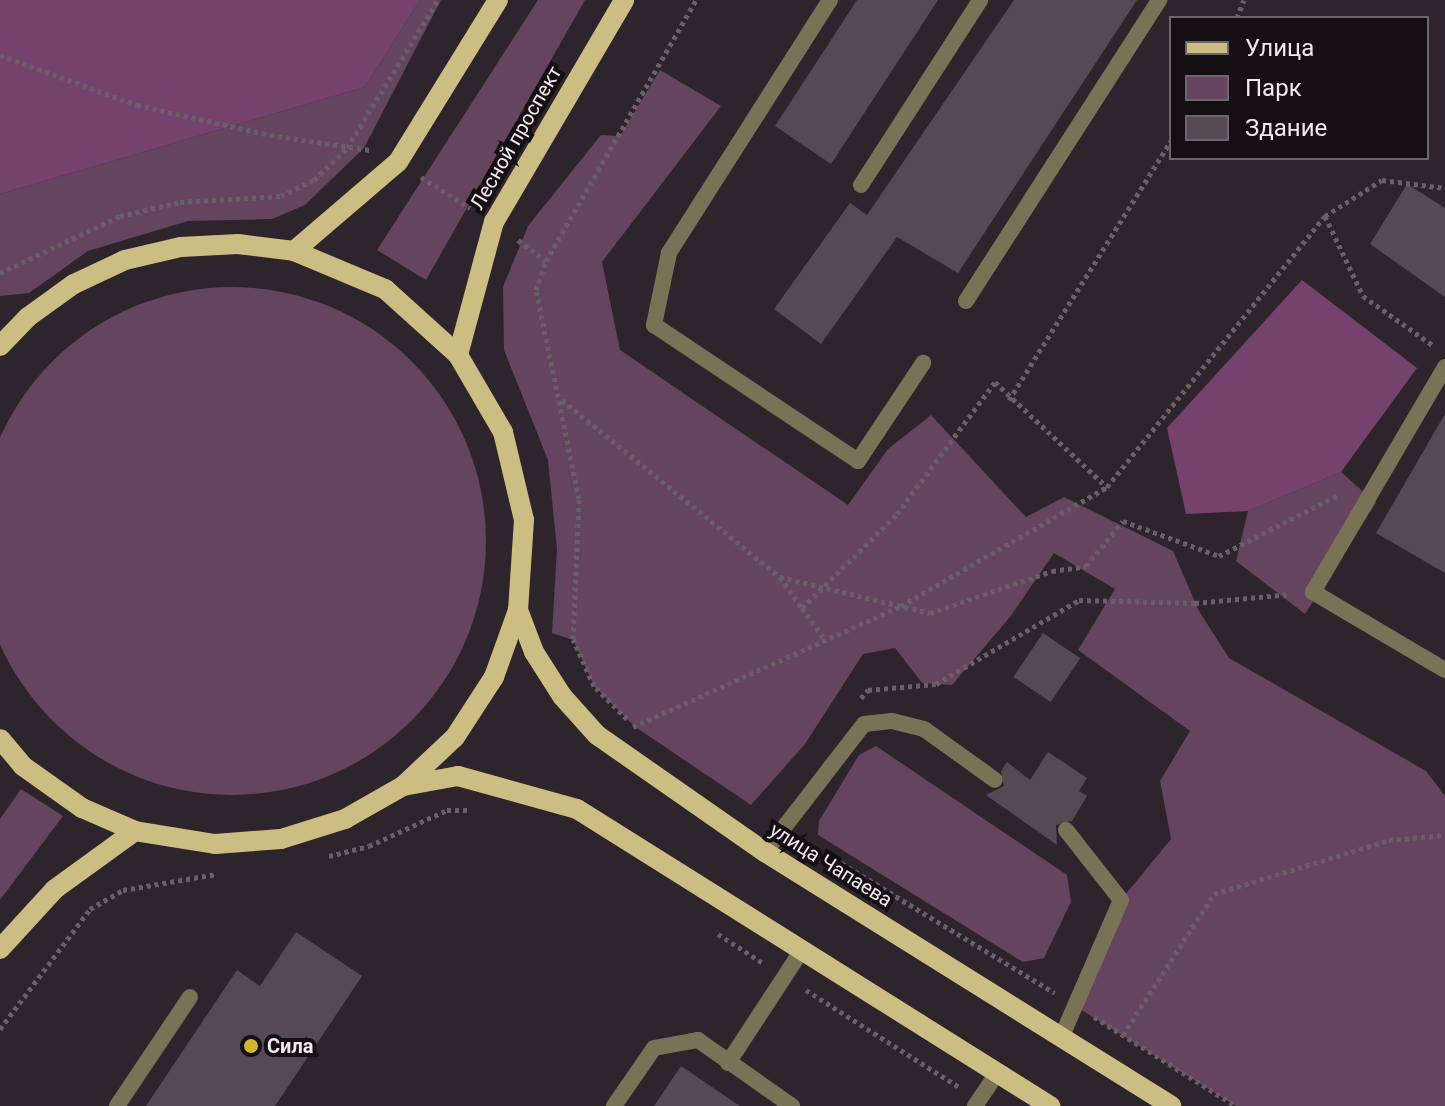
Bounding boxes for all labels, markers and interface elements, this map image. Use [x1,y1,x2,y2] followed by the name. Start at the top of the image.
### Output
[1169,16,1429,160] legend
[1245,34,1314,62] text: Улица
[465,62,567,214] street label: Лесной проспект
[1245,74,1302,102] text: Парк
[1245,114,1327,142] text: Здание
[765,818,897,912] street label: улица Чапаева
[267,1034,313,1058] place label: Сила
[242,1037,260,1055] marker: Сила

